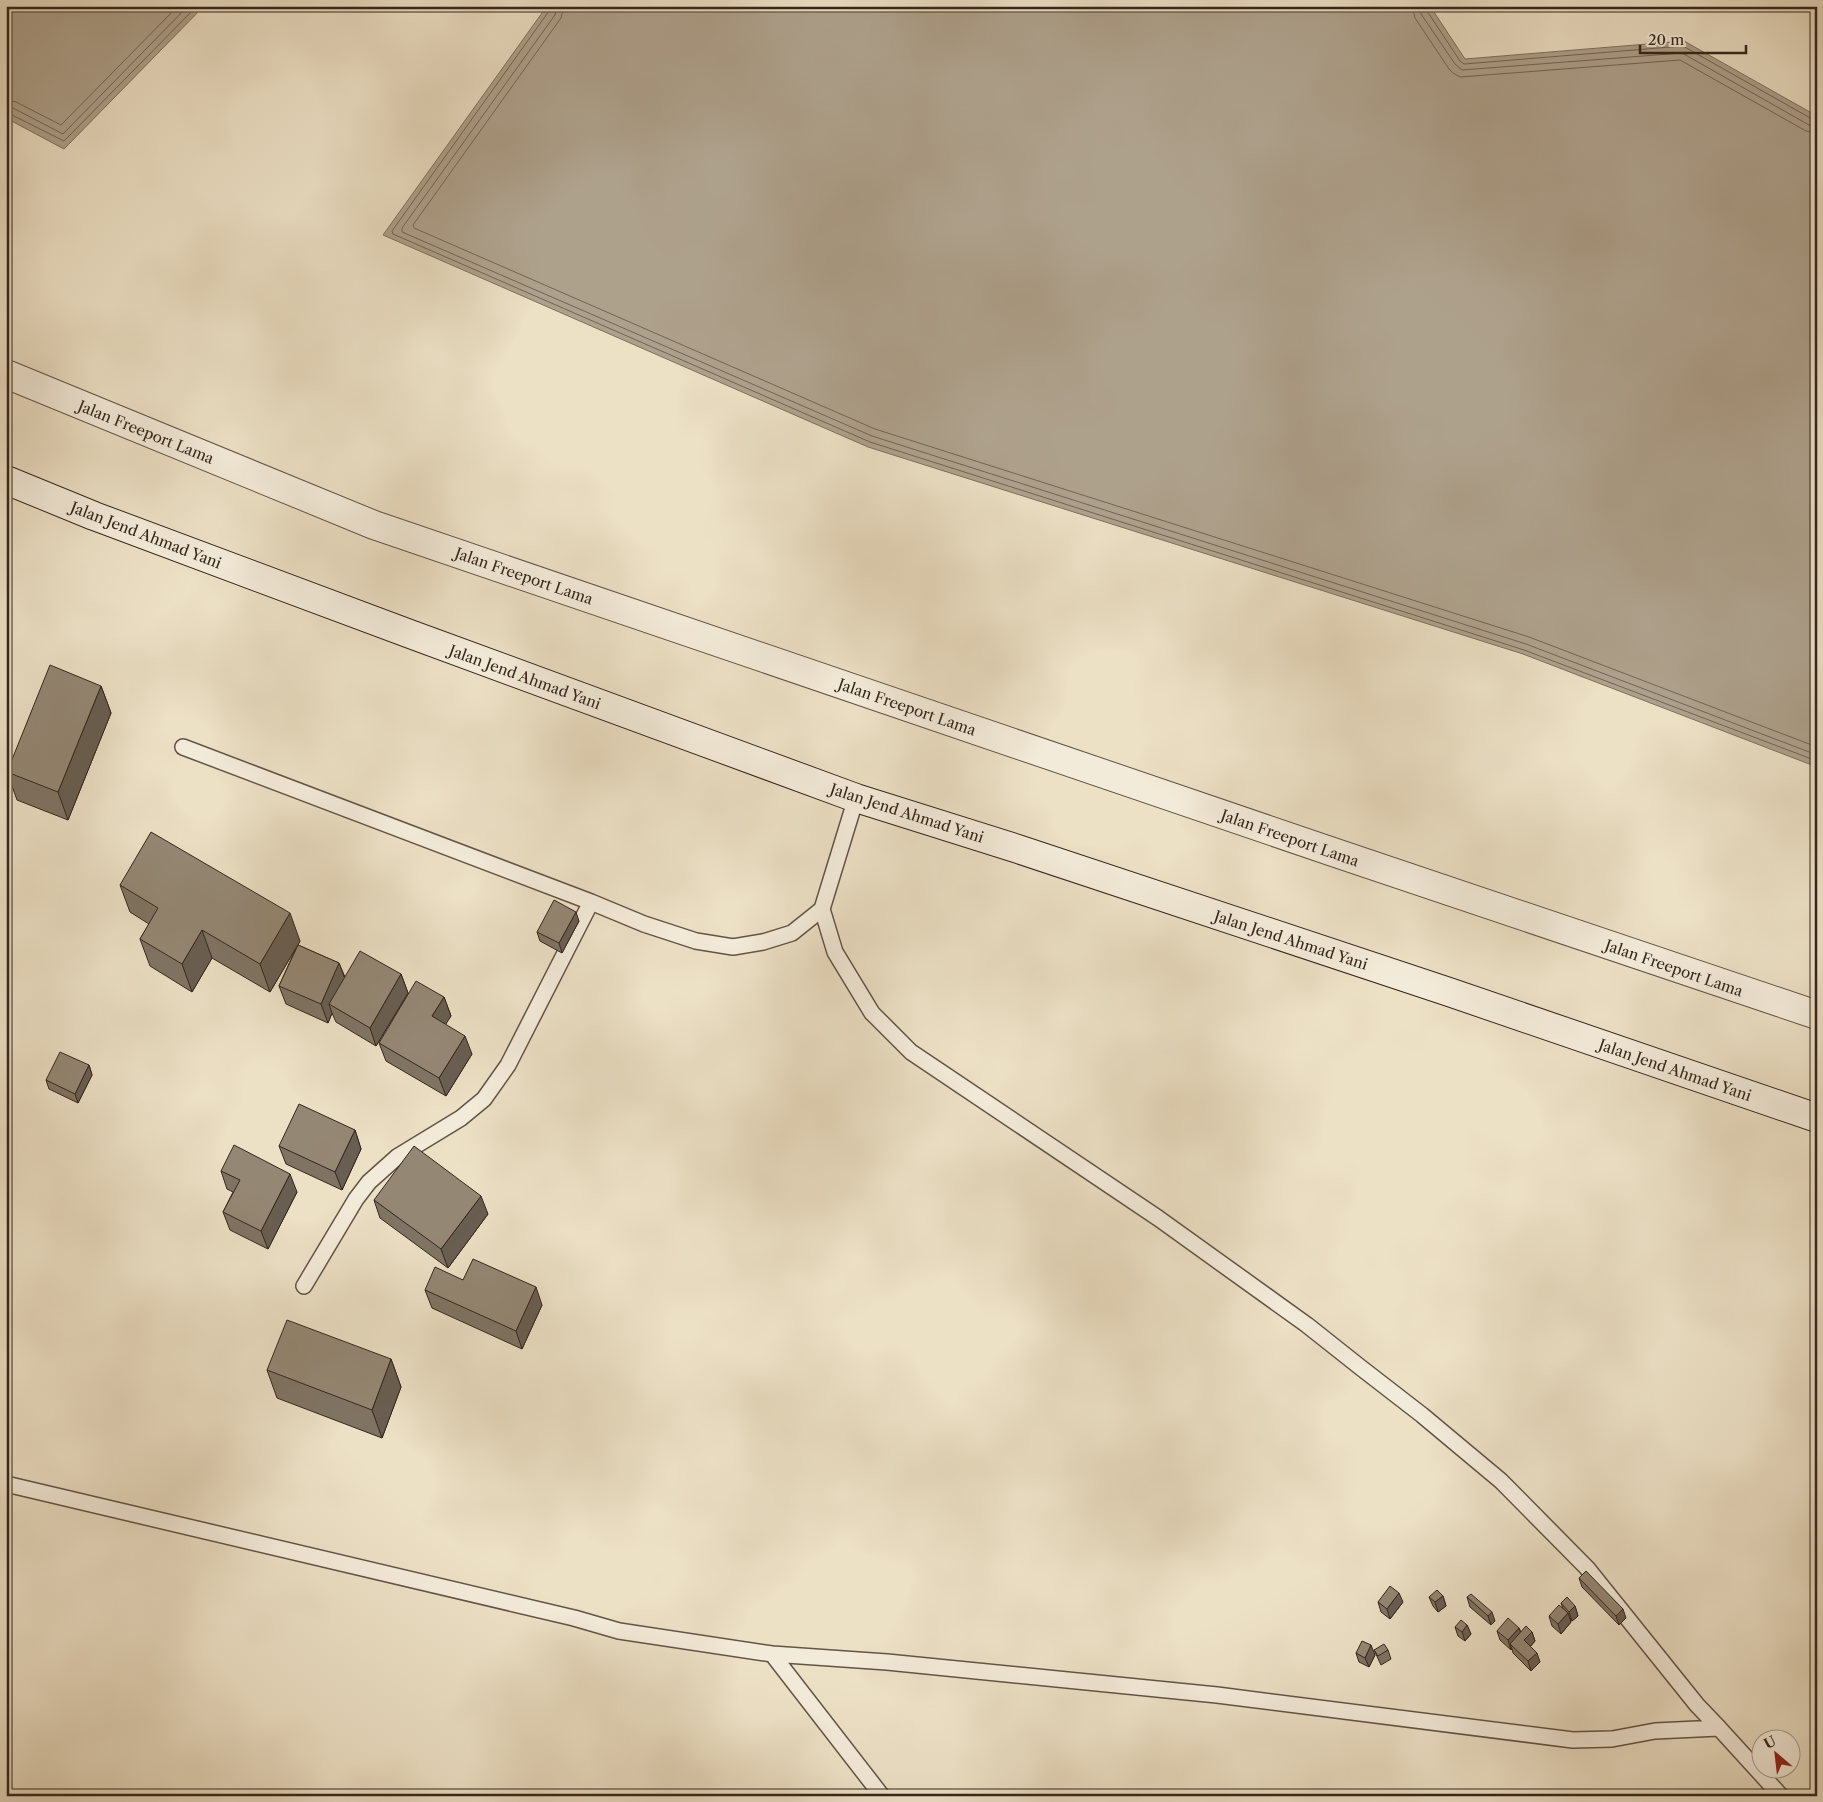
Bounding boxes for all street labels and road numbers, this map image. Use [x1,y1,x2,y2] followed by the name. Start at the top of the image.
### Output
[73,395,217,468] street label: Jalan Freeport Lama
[66,497,225,573] street label: Jalan Jend Ahmad Yani
[450,543,596,609] street label: Jalan Freeport Lama
[445,640,604,713] street label: Jalan Jend Ahmad Yani
[833,674,979,740] street label: Jalan Freeport Lama
[826,779,987,847] street label: Jalan Jend Ahmad Yani
[1216,805,1362,871] street label: Jalan Freeport Lama
[1210,906,1371,974] street label: Jalan Jend Ahmad Yani
[1600,935,1746,1001] street label: Jalan Freeport Lama
[1594,1034,1754,1105] street label: Jalan Jend Ahmad Yani

